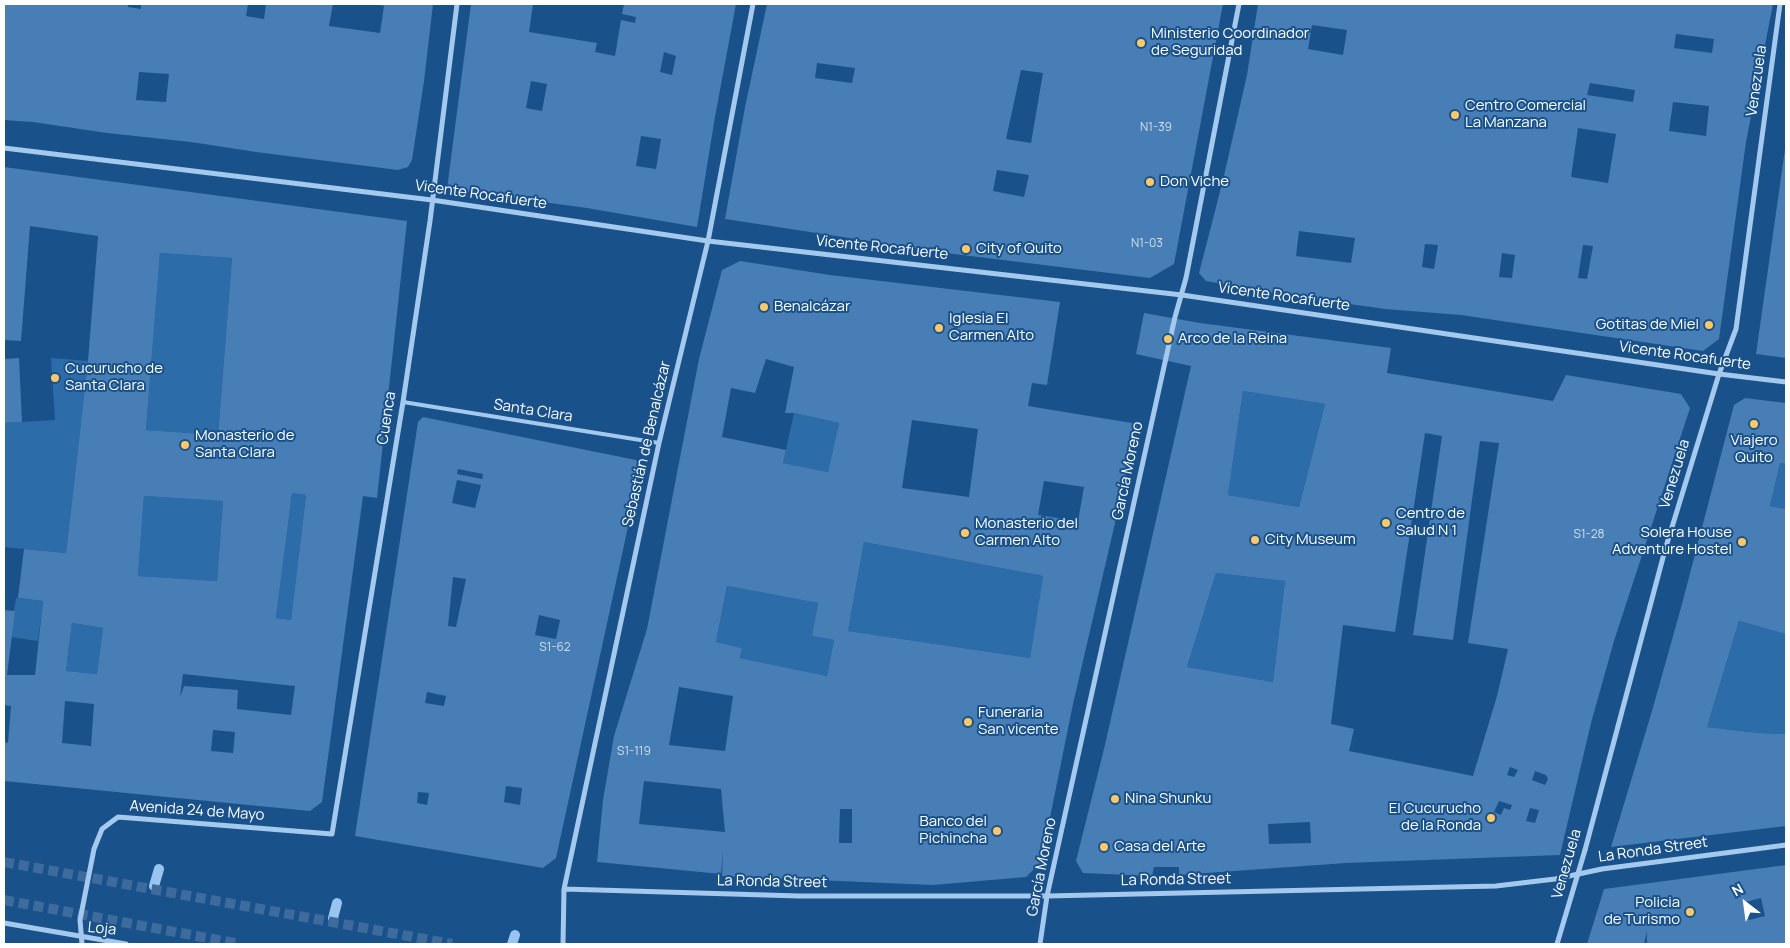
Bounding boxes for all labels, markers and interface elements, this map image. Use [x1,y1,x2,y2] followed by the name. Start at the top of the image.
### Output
[1151,25,1309,60] place label: Ministerio Coordinador de Seguridad
[1135,37,1147,49] marker: Ministerio Coordinador de Seguridad
[1743,44,1771,118] street label: Venezuela
[1465,97,1586,132] place label: Centro Comercial La Manzana
[1449,109,1461,121] marker: Centro Comercial La Manzana
[1140,121,1172,135] house number: N1-39
[1160,173,1229,191] place label: Don Viche
[1144,176,1156,188] marker: Don Viche
[414,177,548,213] street label: Vicente Rocafuerte
[815,232,949,264] street label: Vicente Rocafuerte
[1131,237,1163,251] house number: N1-03
[976,240,1062,258] place label: City of Quito
[960,243,972,255] marker: City of Quito
[1217,279,1351,315] street label: Vicente Rocafuerte
[774,298,850,316] place label: Benalcázar
[758,301,770,313] marker: Benalcázar
[949,310,1034,345] place label: Iglesia El Carmen Alto
[1596,316,1699,334] place label: Gotitas de Miel
[1703,319,1715,331] marker: Gotitas de Miel
[933,322,945,334] marker: Iglesia El Carmen Alto
[1178,330,1287,348] place label: Arco de la Reina
[1162,333,1174,345] marker: Arco de la Reina
[1618,338,1752,374] street label: Vicente Rocafuerte
[619,359,675,529] street label: Sebastián de Benalcázar
[65,360,163,395] place label: Cucurucho de Santa Clara
[49,372,61,384] marker: Cucurucho de Santa Clara
[374,390,400,446] street label: Cuenca
[492,396,574,426] street label: Santa Clara
[1748,418,1760,430] marker: Viajero Quito
[1109,420,1147,522] street label: García Moreno
[195,427,295,462] place label: Monasterio de Santa Clara
[1730,432,1778,467] place label: Viajero Quito
[1656,437,1694,511] street label: Venezuela
[179,439,191,451] marker: Monasterio de Santa Clara
[1396,505,1465,540] place label: Centro de Salud N 1
[975,515,1078,550] place label: Monasterio del Carmen Alto
[1380,517,1392,529] marker: Centro de Salud N 1
[1612,524,1732,559] place label: Solera House Adventure Hostel
[959,527,971,539] marker: Monasterio del Carmen Alto
[1574,528,1604,542] house number: S1-28
[1265,531,1356,549] place label: City Museum
[1249,534,1261,546] marker: City Museum
[1736,536,1748,548] marker: Solera House Adventure Hostel
[539,641,571,655] house number: S1-62
[978,704,1059,739] place label: Funeraria San vicente
[962,716,974,728] marker: Funeraria San vicente
[617,745,651,759] house number: S1-119
[1125,790,1211,808] place label: Nina Shunku
[1109,793,1121,805] marker: Nina Shunku
[129,797,265,825] street label: Avenida 24 de Mayo
[1389,800,1481,835] place label: El Cucurucho de la Ronda
[1485,812,1497,824] marker: El Cucurucho de la Ronda
[919,813,987,848] place label: Banco del Pichincha
[1024,816,1060,918] street label: García Moreno
[991,825,1003,837] marker: Banco del Pichincha
[1548,827,1586,901] street label: Venezuela
[1597,833,1709,867] street label: La Ronda Street
[1114,838,1206,856] place label: Casa del Arte
[1098,841,1110,853] marker: Casa del Arte
[1121,870,1231,890] street label: La Ronda Street
[717,872,827,892] street label: La Ronda Street
[1720,878,1770,928] north arrow
[1728,879,1746,900] text: N
[1604,894,1680,929] place label: Policia de Turismo
[1684,906,1696,918] marker: Policia de Turismo
[87,919,117,939] street label: Loja

